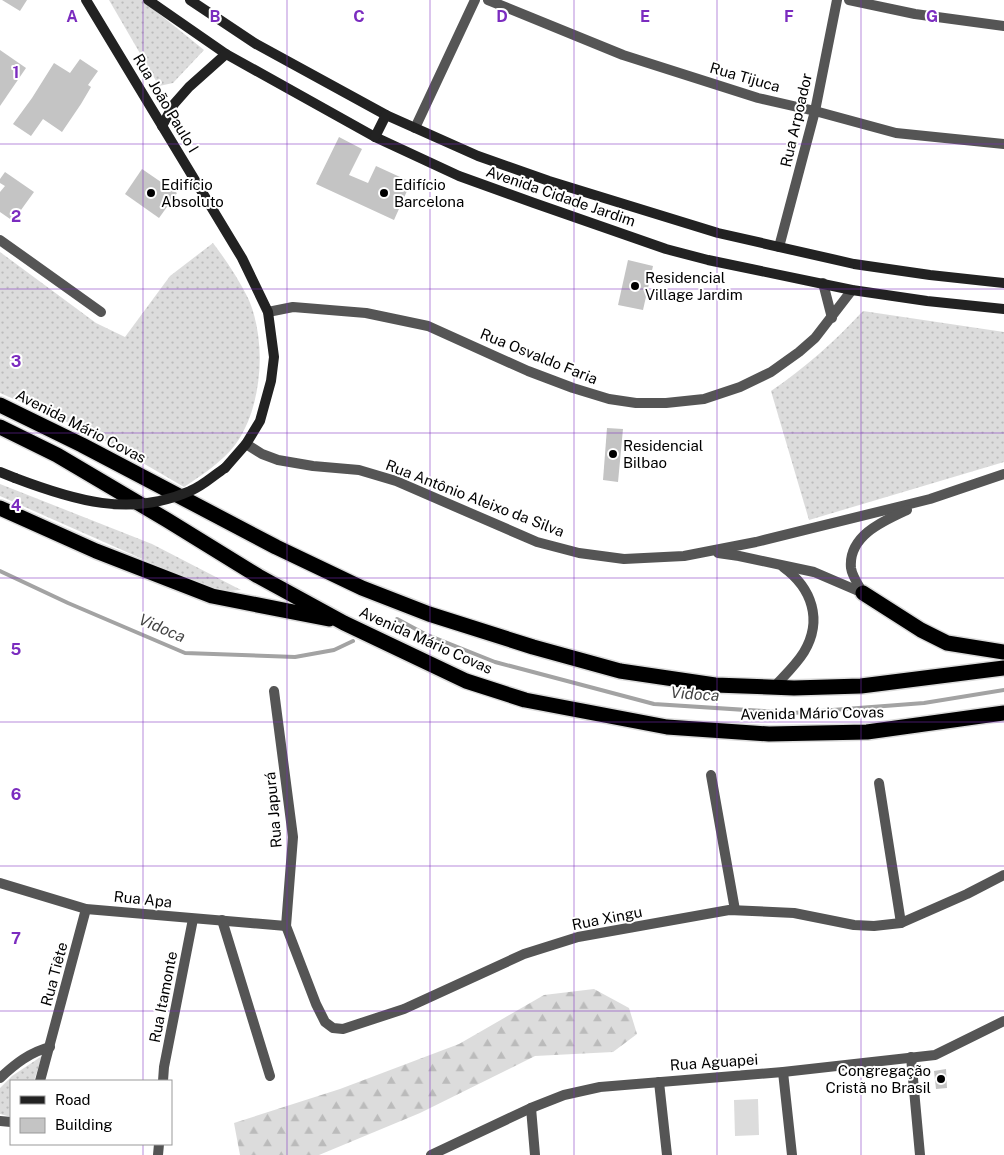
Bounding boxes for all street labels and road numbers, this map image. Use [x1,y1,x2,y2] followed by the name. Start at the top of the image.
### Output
[130,51,202,155] street label: Rua João Paulo I
[708,59,782,95] street label: Rua Tijuca
[777,71,815,169] street label: Rua Arpoador
[484,162,638,230] street label: Avenida Cidade Jardim
[478,325,600,387] street label: Rua Osvaldo Faria
[13,386,149,466] street label: Avenida Mário Covas
[383,456,567,540] street label: Rua Antônio Aleixo da Silva
[357,603,495,677] street label: Avenida Mário Covas
[740,703,884,723] street label: Avenida Mário Covas
[261,771,285,849] street label: Rua Japurá
[113,887,173,911] street label: Rua Apa
[570,903,644,933] street label: Rua Xingu
[37,940,71,1008] street label: Rua Tiête
[146,950,180,1044] street label: Rua Itamonte
[669,1050,759,1074] street label: Rua Aguapei

